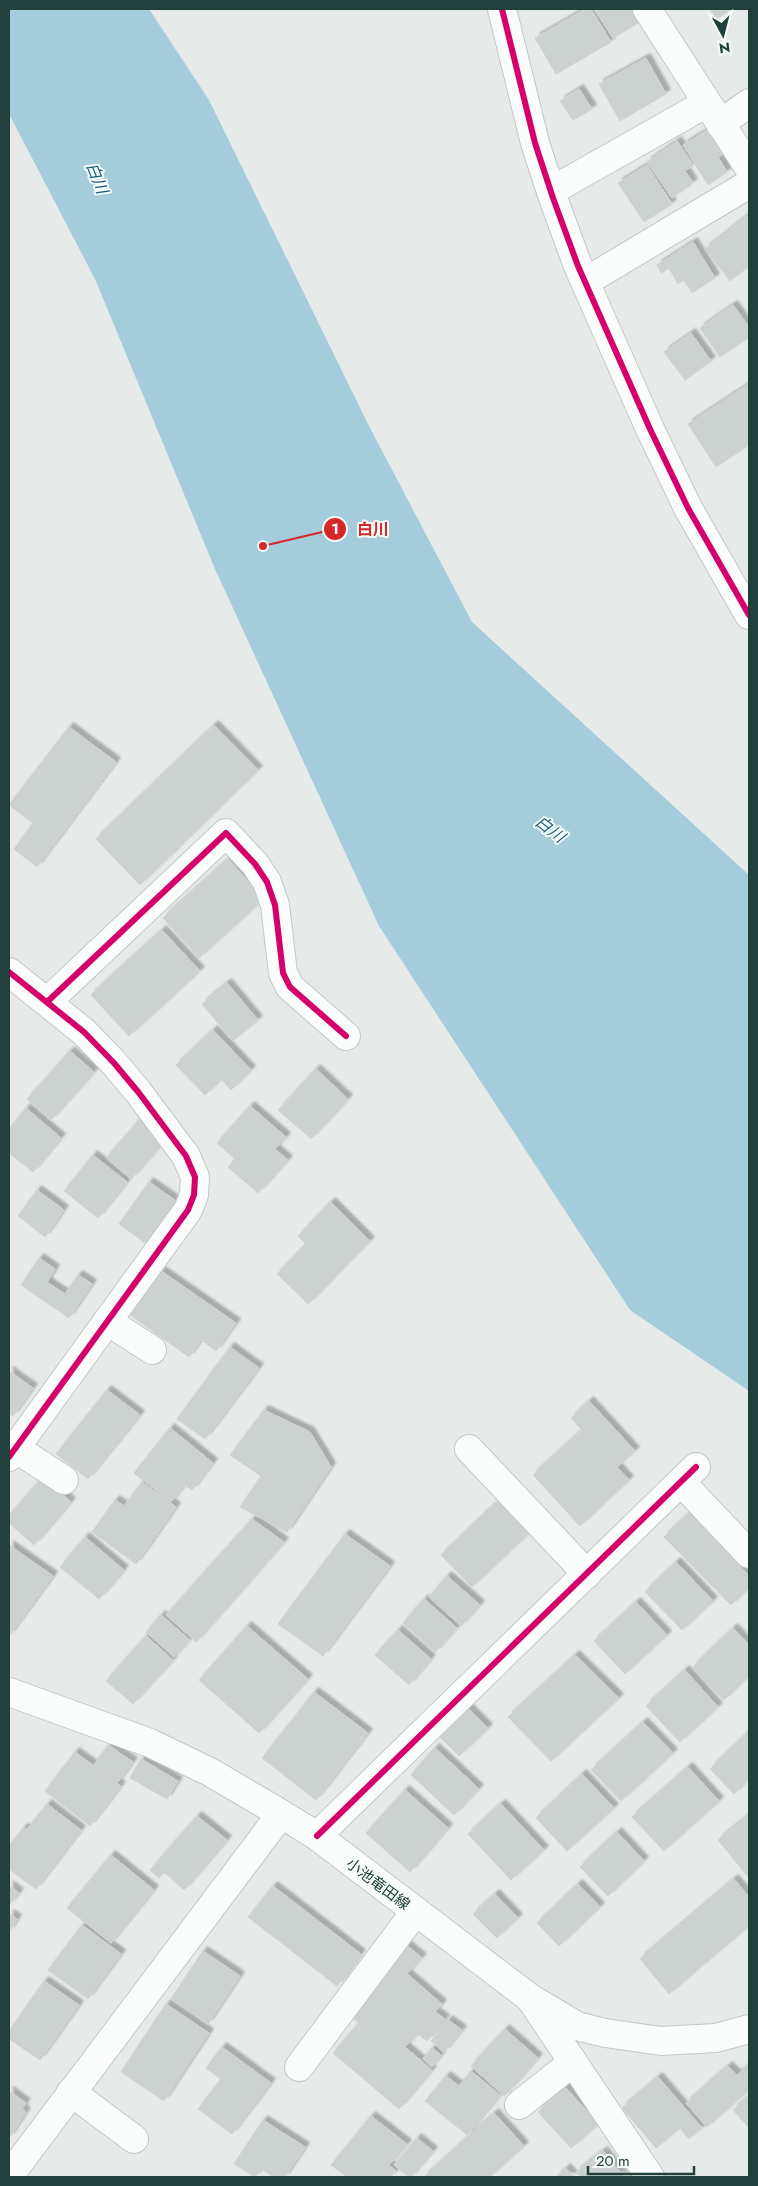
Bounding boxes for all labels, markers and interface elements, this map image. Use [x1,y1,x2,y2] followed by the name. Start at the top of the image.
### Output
[698,10,748,60] north arrow
[718,37,731,59] text: N
[80,159,114,199] water label: 白川
[322,513,399,544] callout: 白川
[331,518,339,540] text: 1
[357,518,389,541] text: 白川
[530,810,571,849] water label: 白川
[341,1853,415,1915] street label: 小池竜田線
[588,2144,694,2176] scale bar
[596,2150,630,2172] text: 20 m

